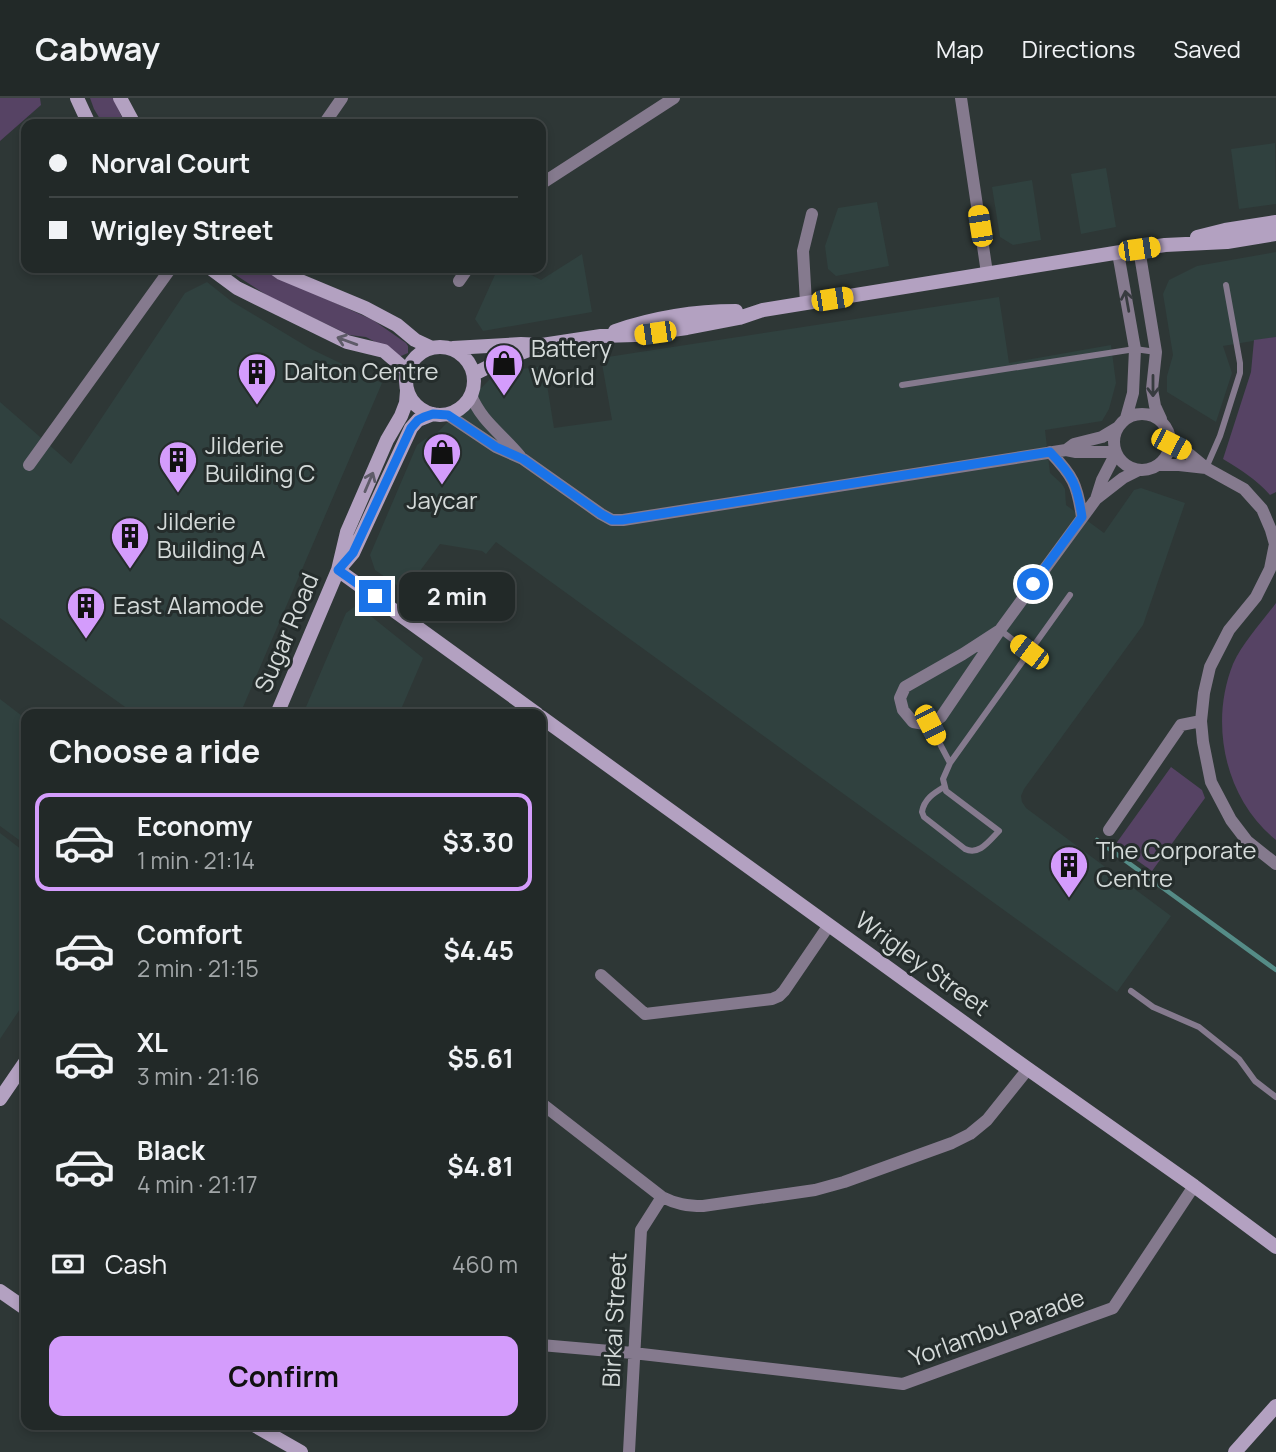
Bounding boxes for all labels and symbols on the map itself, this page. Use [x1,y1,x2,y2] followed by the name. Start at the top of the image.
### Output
[967,204,994,248] car
[1117,236,1162,262] car
[810,285,855,313] car
[1120,290,1133,313] one-way arrow
[633,320,678,346] car
[531,331,612,392] place label: Battery World
[336,334,358,346] one-way arrow
[483,342,525,397] shop icon: Battery World
[236,351,278,406] building icon: Dalton Centre
[284,354,439,387] place label: Dalton Centre
[1147,374,1160,397] one-way arrow
[1148,425,1195,463] car
[205,428,315,489] place label: Jilderie Building C
[421,431,463,486] shop icon: Jaycar
[157,439,199,494] building icon: Jilderie Building C
[363,472,376,493] one-way arrow
[406,483,478,516] place label: Jaycar
[157,504,265,565] place label: Jilderie Building A
[109,515,151,570] building icon: Jilderie Building A
[246,568,326,697] street label: Sugar Road
[1017,568,1049,600] route start
[400,572,515,620] callout: 2 min
[359,580,391,612] route end
[65,585,107,640] building icon: East Alamode
[113,588,264,621] place label: East Alamode
[1006,631,1053,673] car
[912,702,949,748] car
[1096,833,1257,894] place label: The Corporate Centre
[1048,844,1090,899] building icon: The Corporate Centre
[849,903,997,1023] street label: Wrigley Street
[593,1252,634,1388] street label: Birkai Street
[904,1280,1089,1374] street label: Yorlambu Parade

